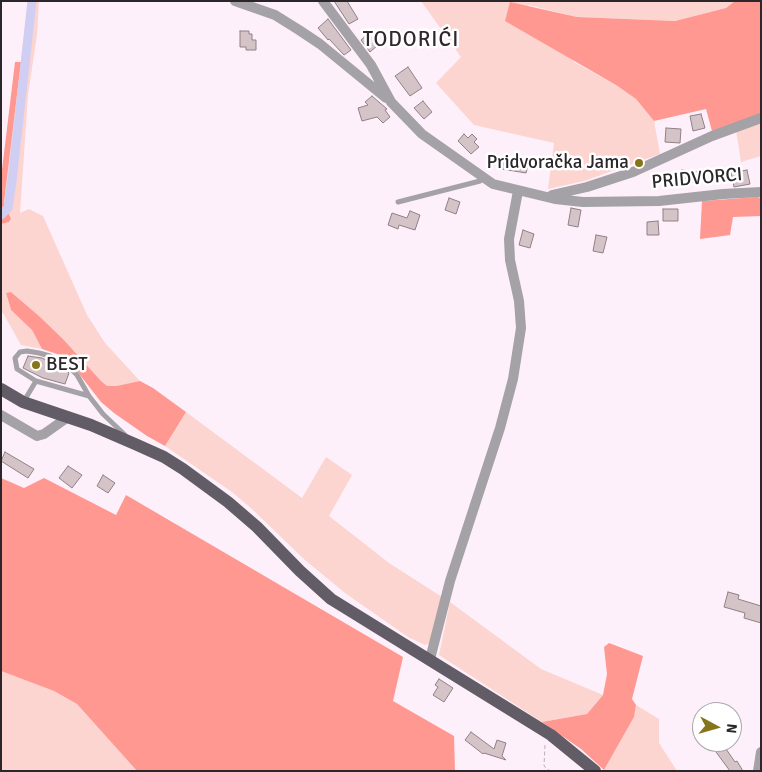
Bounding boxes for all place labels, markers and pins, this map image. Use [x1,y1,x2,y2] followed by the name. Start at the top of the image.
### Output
[487,152,629,174] place label: Pridvoračka Jama
[633,157,645,169] marker: Pridvoračka Jama
[46,354,88,376] place label: BEST
[30,359,42,371] marker: BEST

